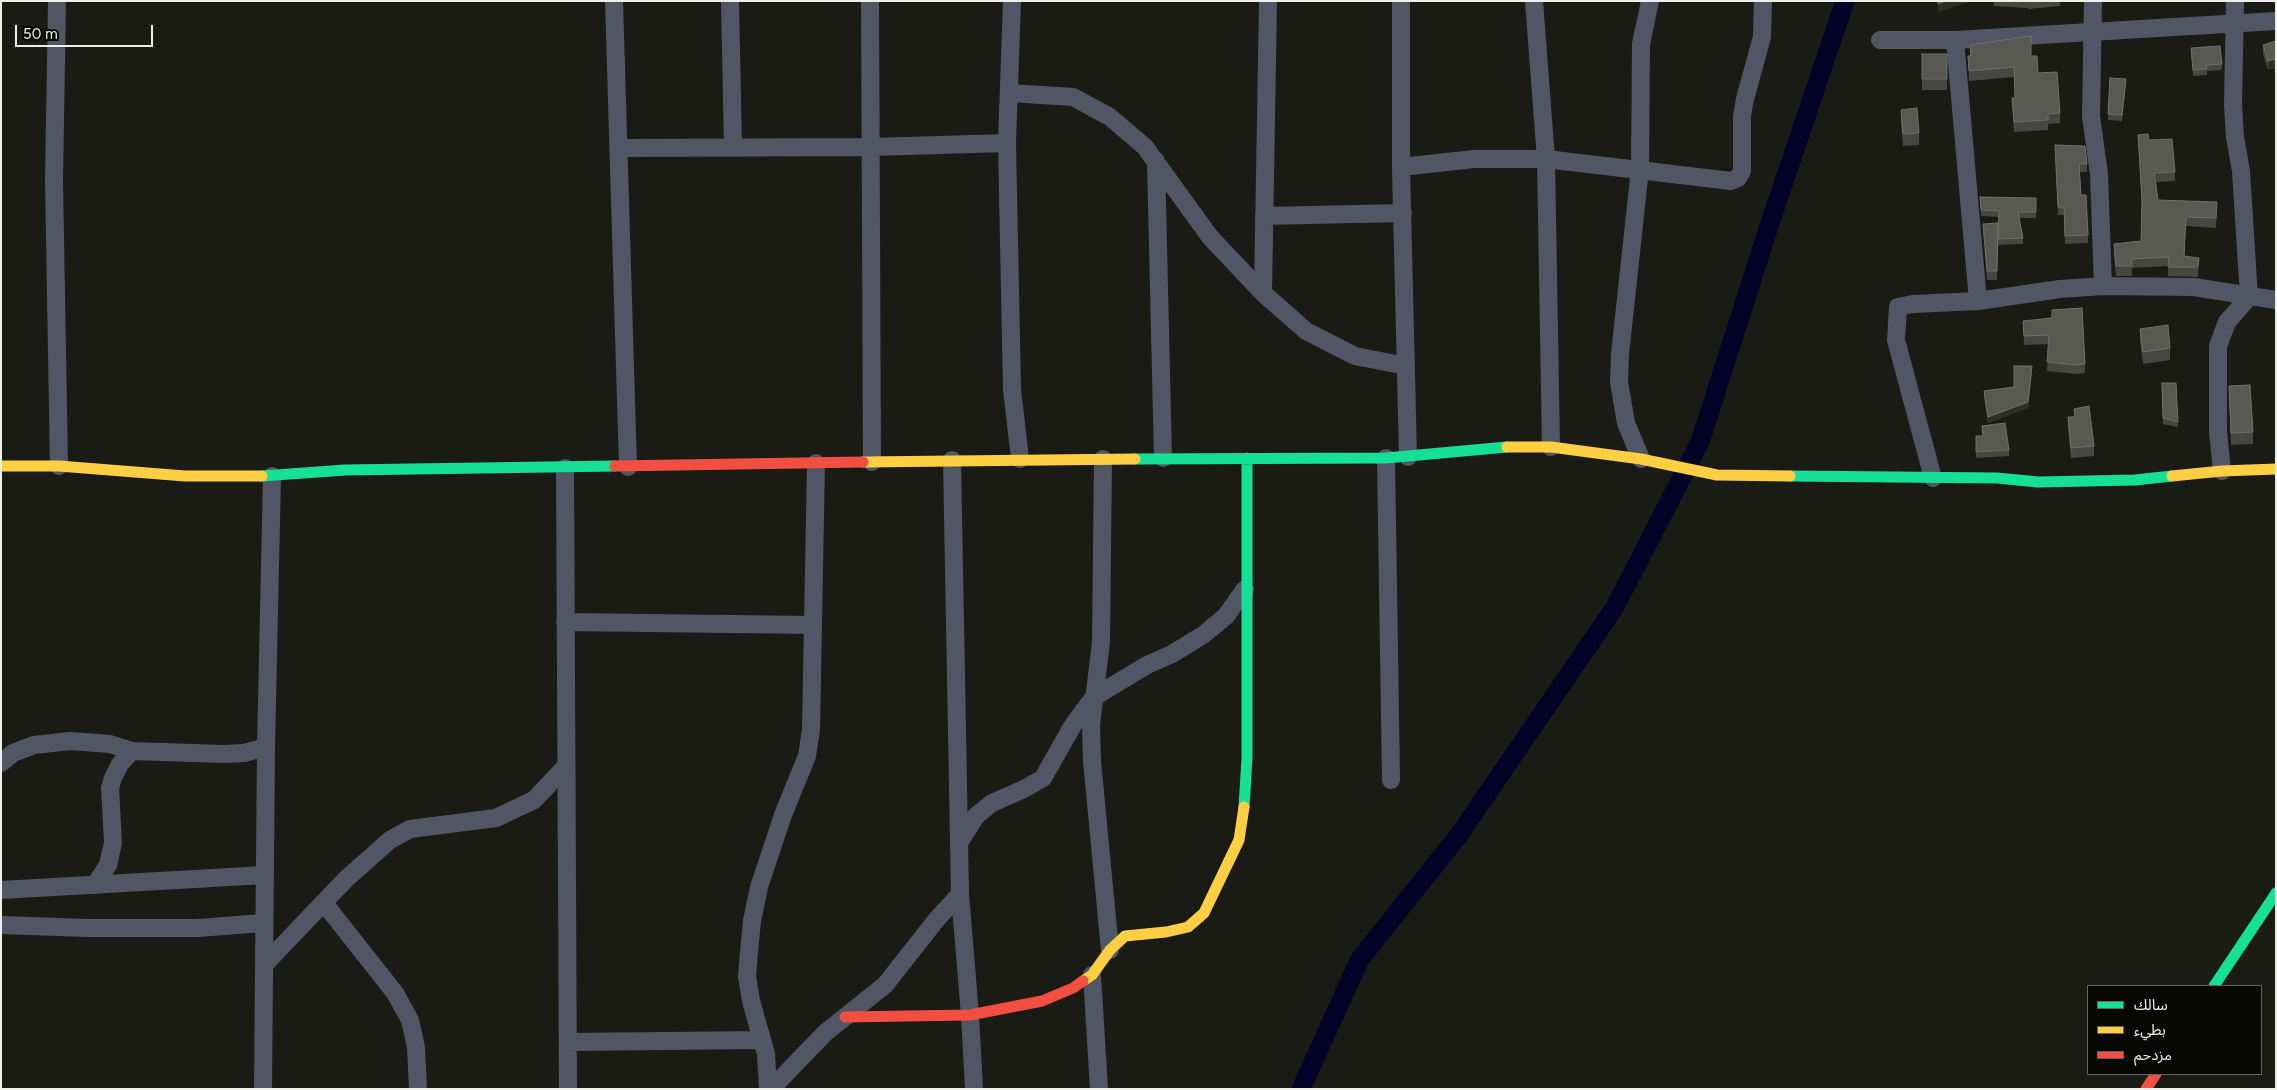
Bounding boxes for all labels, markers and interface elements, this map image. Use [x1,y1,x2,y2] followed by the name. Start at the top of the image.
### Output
[18,15,155,47] scale bar
[23,25,58,43] text: 50 m
[2087,985,2262,1075] legend
[2134,996,2168,1014] text: سالك
[2134,1021,2166,1039] text: بطيء
[2134,1046,2172,1064] text: مزدحم

